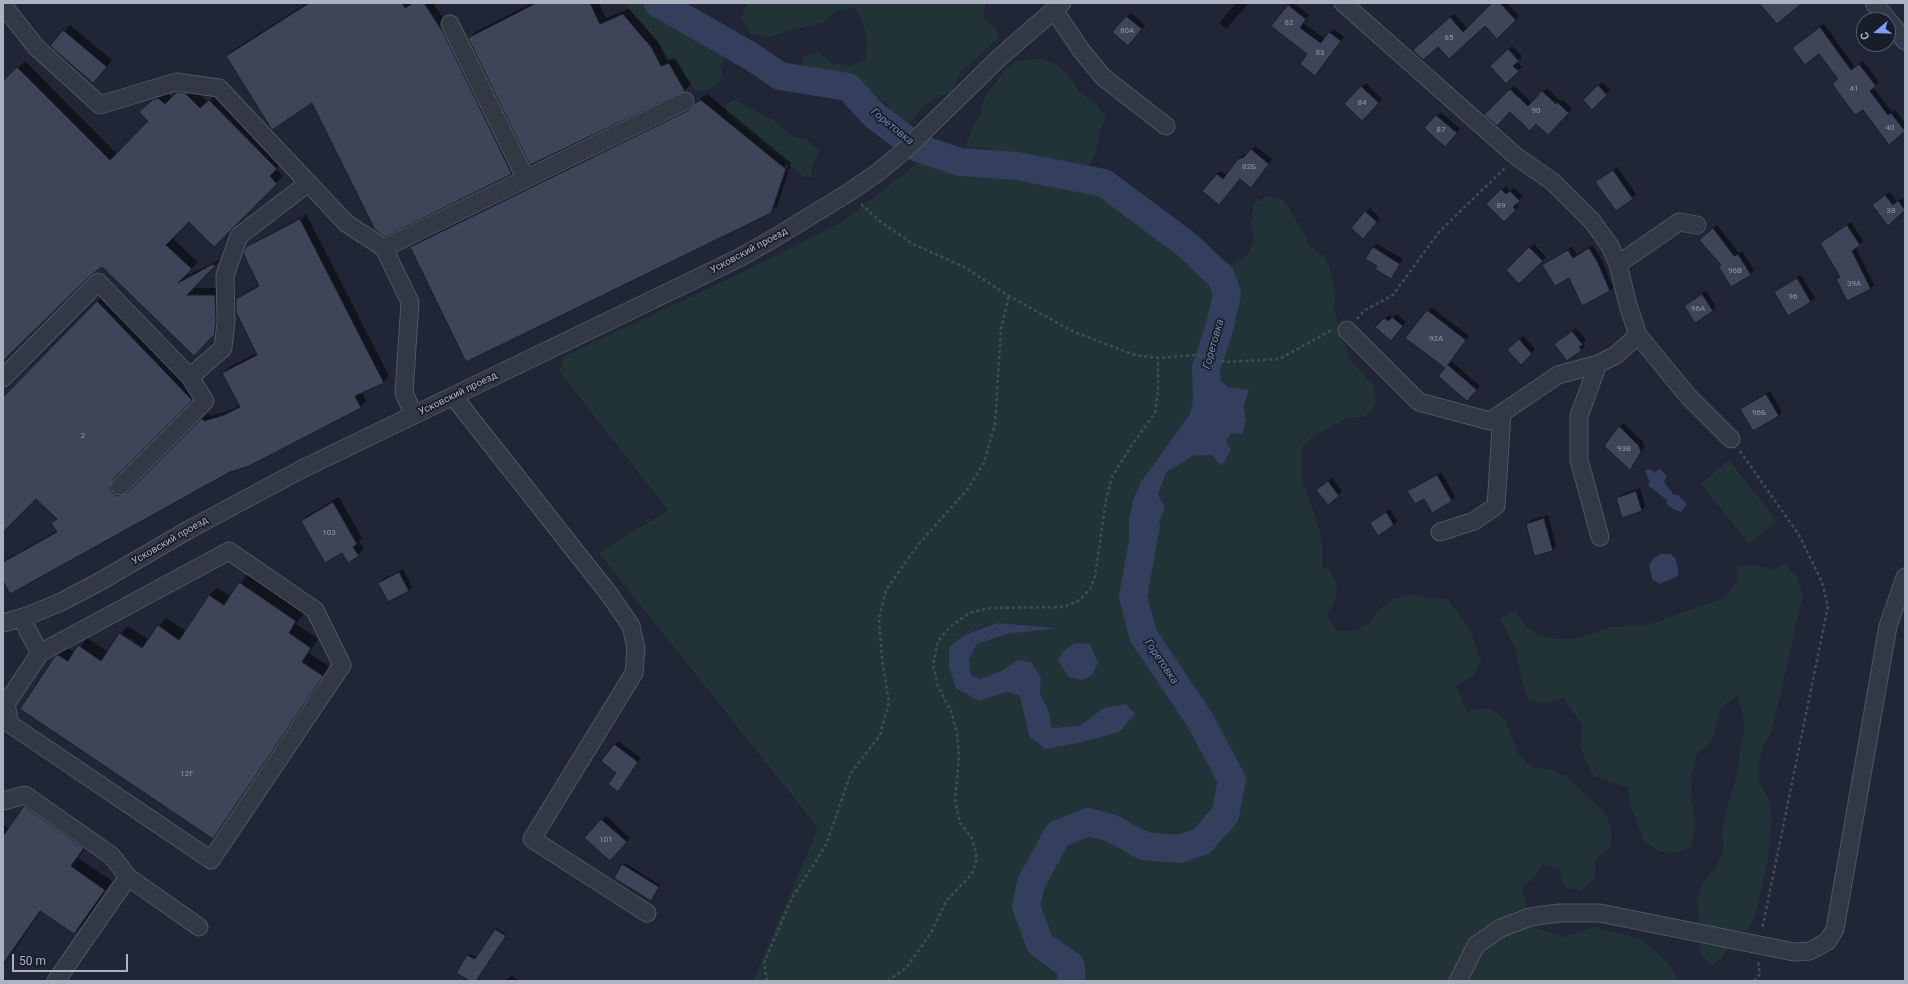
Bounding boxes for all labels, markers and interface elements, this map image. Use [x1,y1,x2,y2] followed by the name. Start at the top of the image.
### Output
[1856,12,1896,52] north arrow
[1285,18,1293,28] house number: 82
[1120,26,1134,36] house number: 80А
[1858,30,1872,41] text: С
[1445,33,1453,43] house number: 85
[1316,48,1324,58] house number: 83
[1850,84,1858,94] house number: 41
[1358,98,1366,108] house number: 84
[868,106,916,148] water label: Горетовка
[1532,106,1540,116] house number: 90
[1886,123,1894,133] house number: 40
[1437,125,1445,135] house number: 87
[1242,162,1256,172] house number: 82Б
[1497,201,1505,211] house number: 89
[1887,206,1895,216] house number: 38
[708,225,790,277] street label: Усковский проезд
[1728,266,1742,276] house number: 96В
[1847,279,1861,289] house number: 39А
[1789,292,1797,302] house number: 96
[1691,304,1705,314] house number: 96А
[1201,318,1227,370] water label: Горетовка
[1429,334,1443,344] house number: 92А
[417,370,499,418] street label: Усковский проезд
[1752,408,1766,418] house number: 96Б
[81,431,85,441] house number: 2
[1617,444,1631,454] house number: 93В
[130,514,210,568] street label: Усковский проезд
[322,528,336,538] house number: 103
[1141,637,1181,687] water label: Горетовка
[180,769,194,779] house number: 12Г
[599,835,613,845] house number: 101
[14,946,130,972] scale bar
[19,954,46,968] text: 50 m

